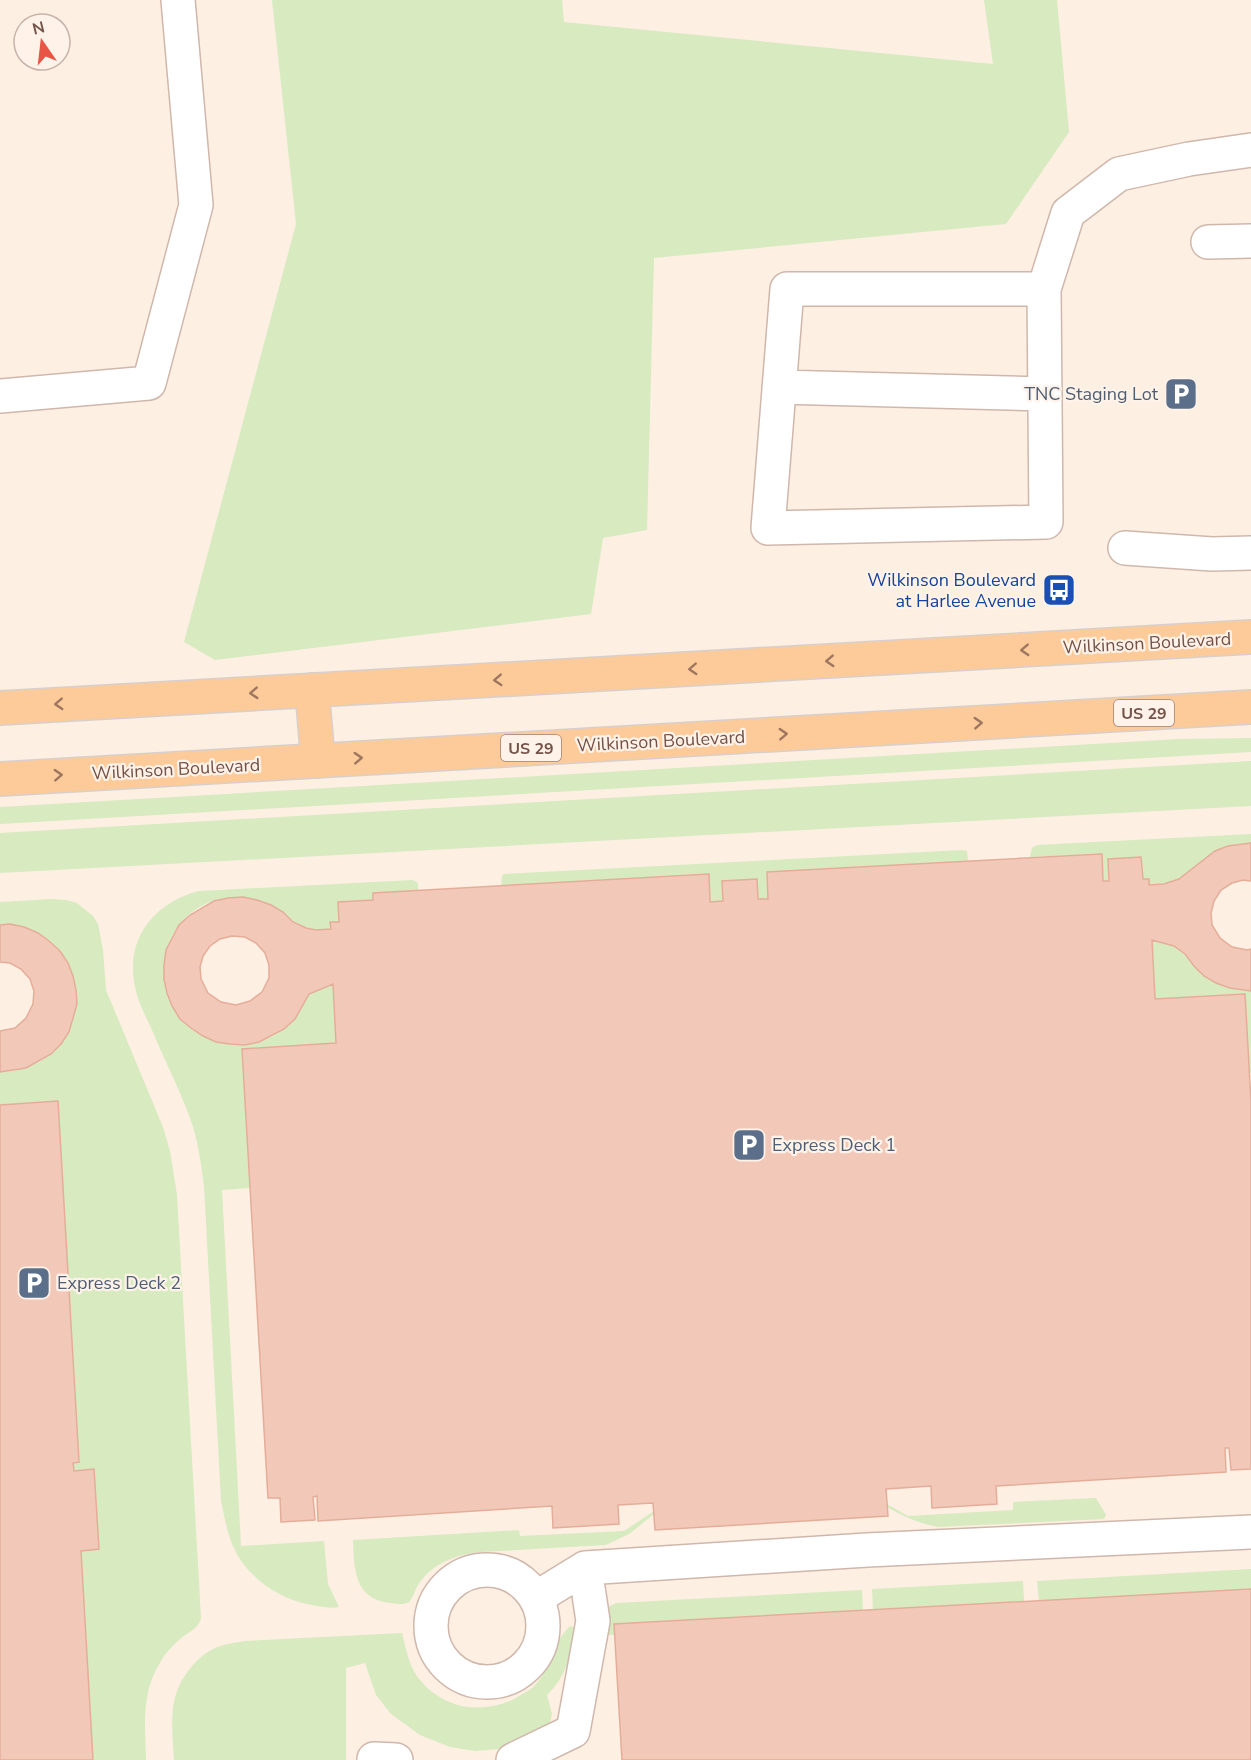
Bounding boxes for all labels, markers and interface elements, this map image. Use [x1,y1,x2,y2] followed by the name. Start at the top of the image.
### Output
[12,12,72,72] north arrow
[30,16,47,41] text: N
[1163,376,1199,412] parking icon: TNC Staging Lot
[1024,382,1159,406] place label: TNC Staging Lot
[867,568,1036,613] place label: Wilkinson Boulevard at Harlee Avenue
[1041,572,1077,608] bus stop icon: Wilkinson Boulevard at Harlee Avenue
[1062,627,1232,659] street label: Wilkinson Boulevard
[1020,643,1029,656] one-way arrow
[826,654,835,667] one-way arrow
[688,662,697,675] one-way arrow
[493,673,502,686] one-way arrow
[249,687,258,700] one-way arrow
[55,698,64,711] one-way arrow
[1114,700,1174,726] road number: US 29
[973,716,982,729] one-way arrow
[576,725,746,757] street label: Wilkinson Boulevard
[779,728,788,741] one-way arrow
[501,735,561,761] road number: US 29
[353,752,362,765] one-way arrow
[91,753,261,785] street label: Wilkinson Boulevard
[54,769,63,782] one-way arrow
[731,1127,767,1163] parking icon: Express Deck 1
[772,1133,896,1157] place label: Express Deck 1
[16,1265,52,1301] parking icon: Express Deck 2
[57,1271,181,1295] place label: Express Deck 2

